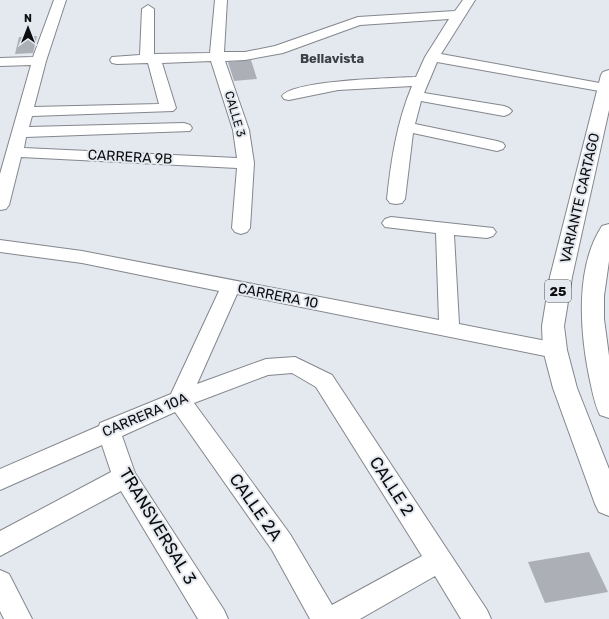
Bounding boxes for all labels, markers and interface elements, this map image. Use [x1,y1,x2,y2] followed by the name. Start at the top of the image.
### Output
[8,8,48,48] north arrow
[24,12,32,25] text: N
[300,51,364,66] district label: Bellavista
[222,90,248,138] street label: CALLE 3
[557,131,603,265] street label: VARIANTE CARTAGO
[87,146,173,168] street label: CARRERA 9B
[236,280,320,312] street label: CARRERA 10
[545,280,571,302] road number: 25
[100,389,191,441] street label: CARRERA 10A
[366,453,418,519] street label: CALLE 2
[115,464,201,588] street label: TRANSVERSAL 3
[226,469,287,545] street label: CALLE 2A

